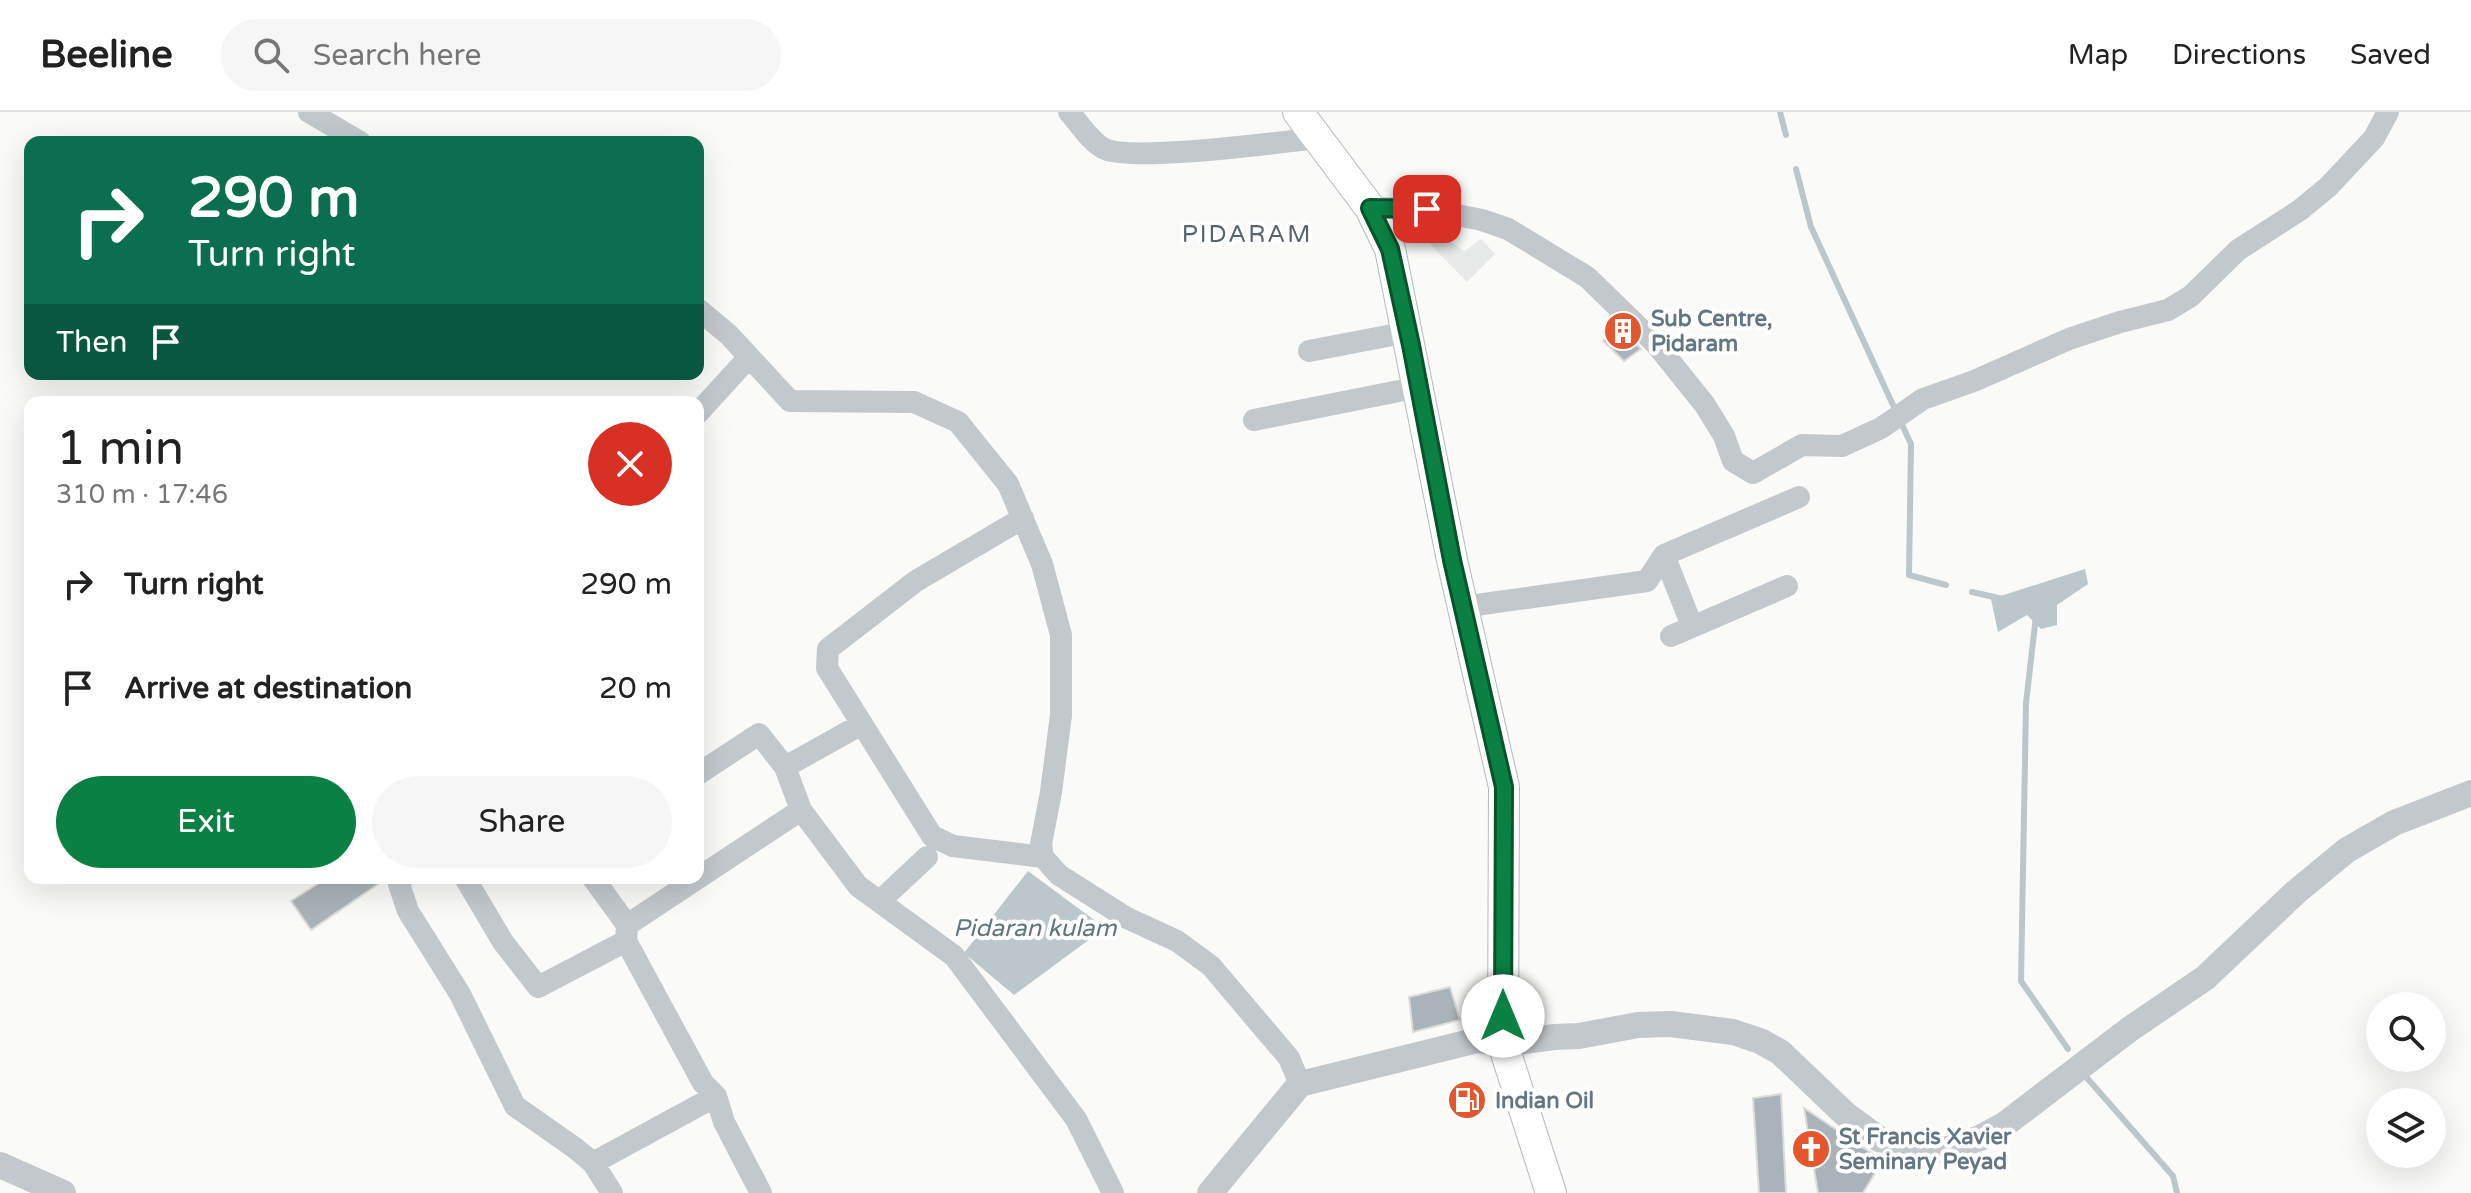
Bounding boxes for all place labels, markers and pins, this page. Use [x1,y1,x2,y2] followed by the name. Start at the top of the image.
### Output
[1393,175,1461,243] pin
[1651,306,1773,357] place label: Sub Centre, Pidaram
[1602,310,1644,352] building icon: Sub Centre, Pidaram
[1446,1079,1488,1121] fuel station icon: Indian Oil
[1495,1088,1594,1114] place label: Indian Oil
[1839,1124,2012,1175] place label: St Francis Xavier Seminary Peyad
[1790,1128,1832,1170] church icon: St Francis Xavier Seminary Peyad

